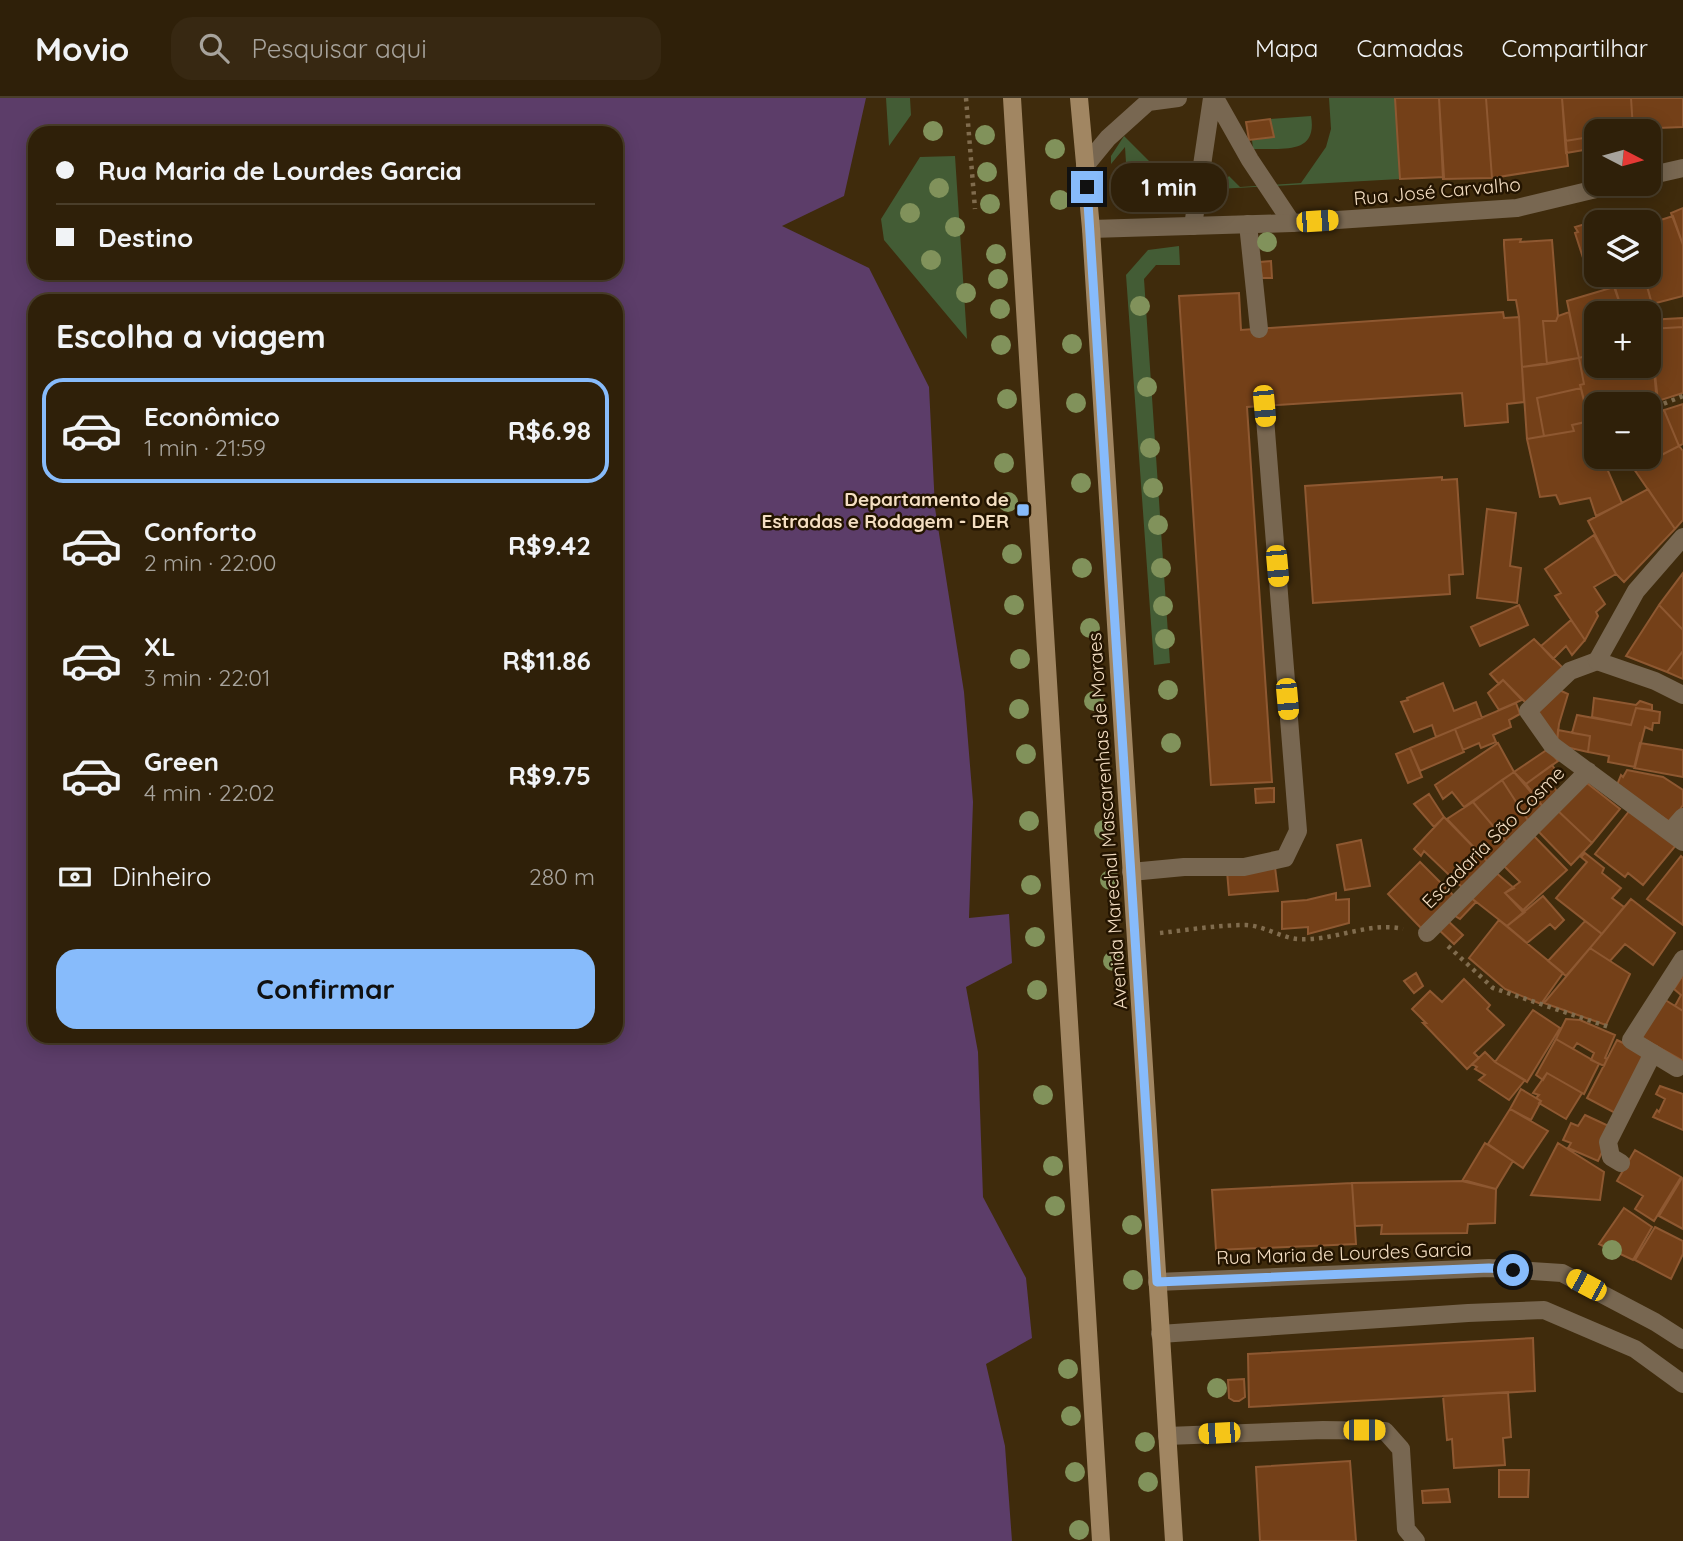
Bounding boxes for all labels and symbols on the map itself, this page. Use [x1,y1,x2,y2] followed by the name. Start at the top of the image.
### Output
[1584,119,1661,196] north arrow
[1112,162,1227,212] callout: 1 min
[1071,171,1103,203] route end
[1352,172,1522,210] street label: Rua José Carvalho
[1296,209,1339,233] car
[1252,384,1277,428] car
[762,487,1009,533] place label: Departamento de Estradas e Rodagem - DER
[1015,502,1031,518] marker: Departamento de Estradas e Rodagem - DER
[1265,544,1290,588] car
[1082,632,1132,1010] street label: Avenida Marechal Mascarenhas de Moraes
[1275,677,1300,721] car
[1417,761,1569,913] street label: Escadaria São Cosme
[1216,1237,1472,1269] street label: Rua Maria de Lourdes Garcia
[1497,1254,1529,1286] route start
[1563,1266,1610,1304] car
[1344,1420,1386,1441] car
[1198,1421,1241,1445] car

